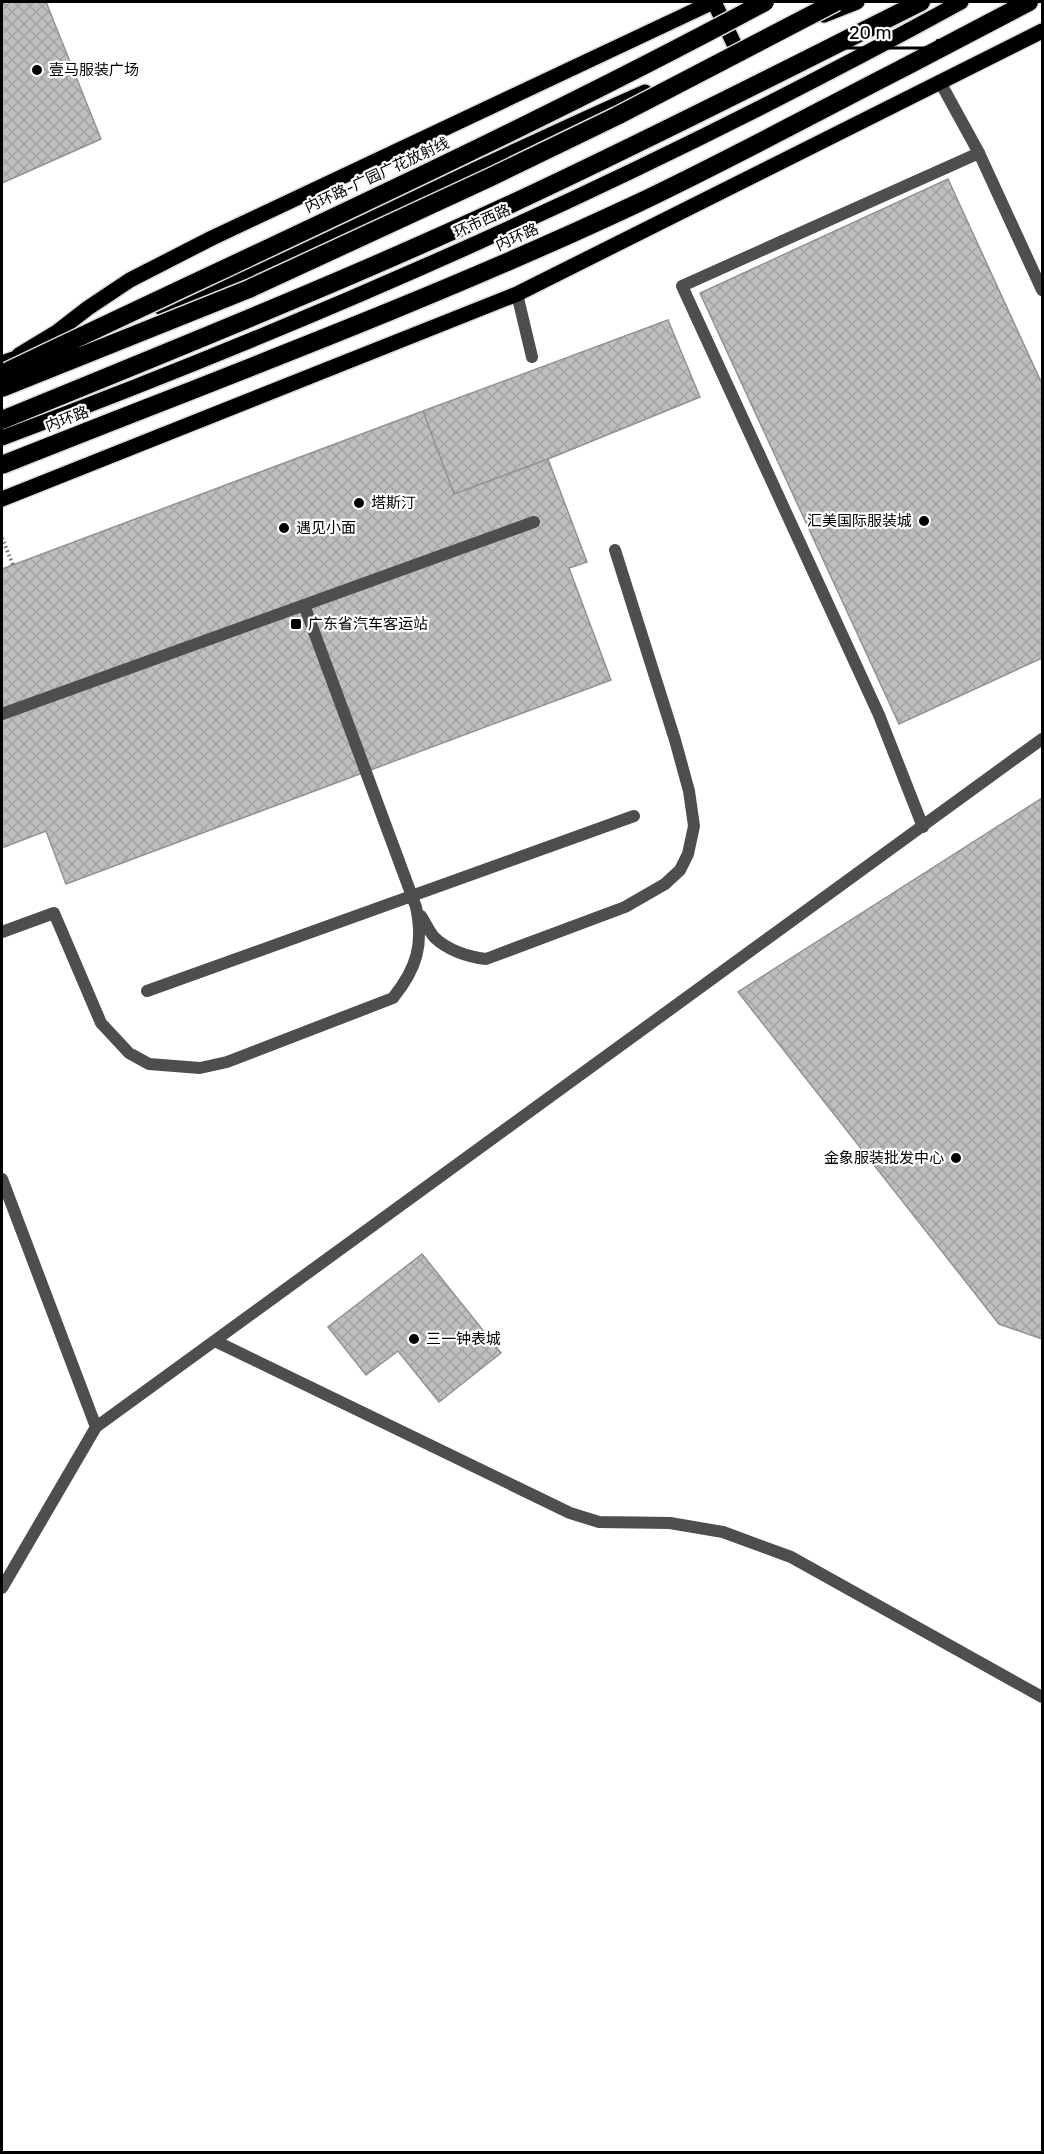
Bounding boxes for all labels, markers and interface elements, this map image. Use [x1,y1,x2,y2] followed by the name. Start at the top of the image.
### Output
[840,12,938,50] scale bar
[849,22,891,44] text: 20 m
[49,61,139,79] place label: 壹马服装广场
[30,63,44,77] marker: 壹马服装广场
[302,134,452,216] street label: 内环路-广园广花放射线
[451,201,513,241] street label: 环市西路
[493,220,541,254] street label: 内环路
[43,403,91,435] street label: 内环路
[371,494,416,512] place label: 塔斯汀
[352,496,366,510] marker: 塔斯汀
[807,512,912,530] place label: 汇美国际服装城
[917,514,931,528] marker: 汇美国际服装城
[296,519,356,537] place label: 遇见小面
[277,521,291,535] marker: 遇见小面
[308,615,428,633] place label: 广东省汽车客运站
[289,617,303,631] marker: 广东省汽车客运站
[824,1149,944,1167] place label: 金象服装批发中心
[949,1151,963,1165] marker: 金象服装批发中心
[426,1330,501,1348] place label: 三一钟表城
[407,1332,421,1346] marker: 三一钟表城

